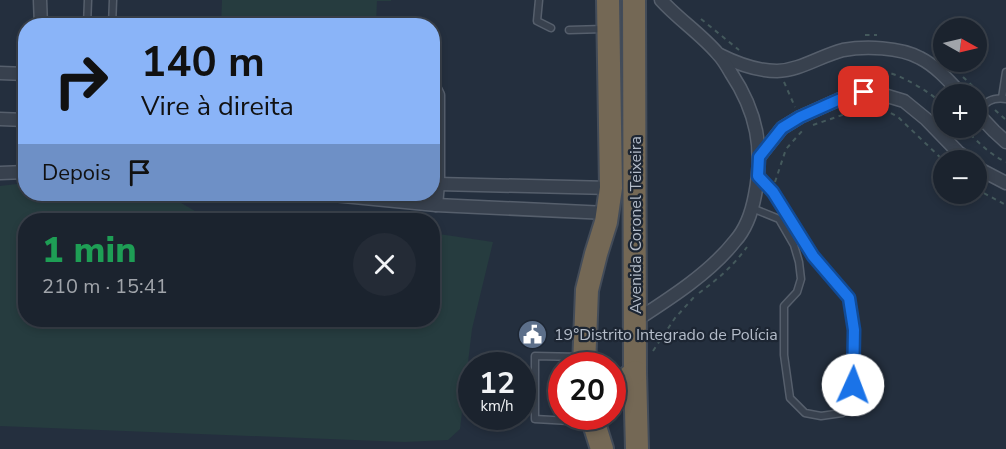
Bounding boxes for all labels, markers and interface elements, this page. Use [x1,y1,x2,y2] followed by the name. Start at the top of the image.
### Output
[933,18,987,72] north arrow
[933,18,987,204] map controls
[141,34,265,91] text: 140 m
[42,42,120,120] icon: right
[838,66,889,117] pin
[847,75,880,108] icon: arrive
[933,84,987,138] button: +
[141,88,294,125] text: Vire à direita
[625,136,647,314] street label: Avenida Coronel Teixeira
[933,150,987,204] button: −
[123,156,156,189] icon: arrive
[42,158,111,188] text: Depois
[42,226,137,275] text: 1 min
[353,233,416,296] button: close
[42,273,168,300] text: 210 m · 15:41
[517,318,549,350] public building icon: 19°Distrito Integrado de Polícia
[554,324,778,346] place label: 19°Distrito Integrado de Polícia
[548,352,626,430] speed limit sign: 20
[821,353,885,417] position arrow
[479,363,515,404] text: 12
[480,396,514,416] text: km/h

